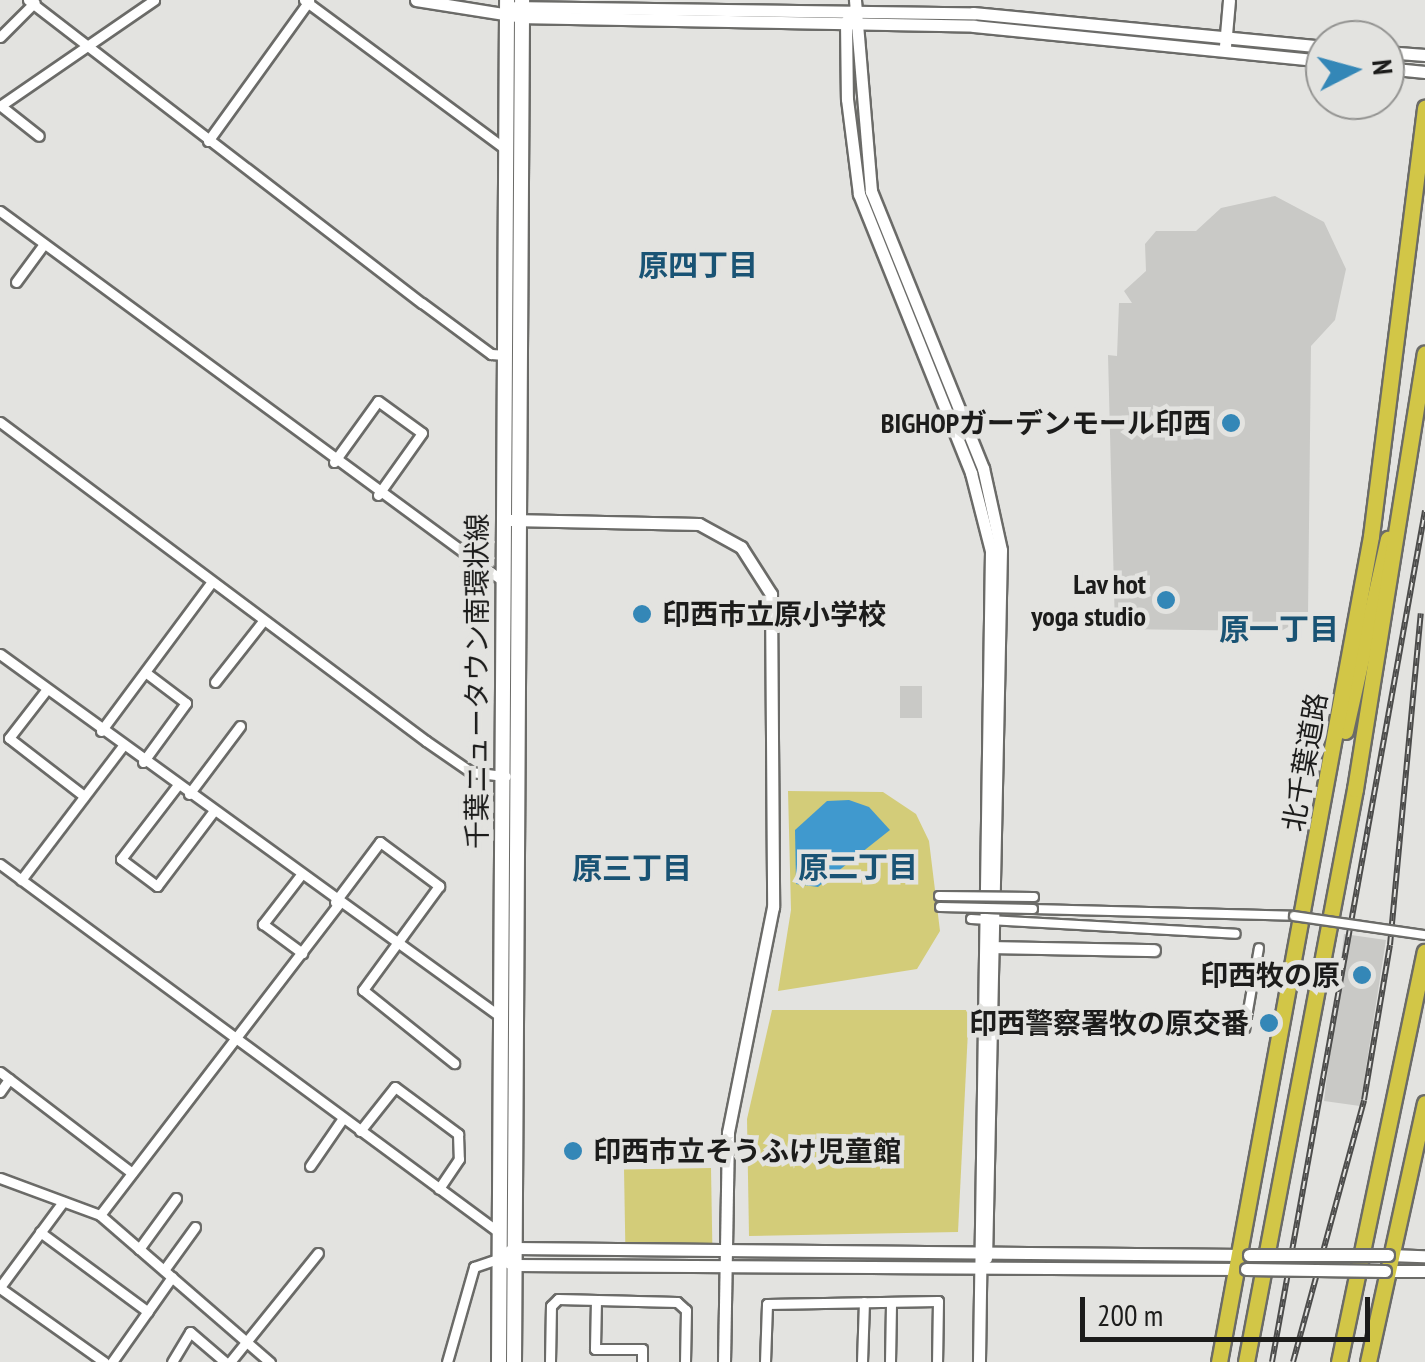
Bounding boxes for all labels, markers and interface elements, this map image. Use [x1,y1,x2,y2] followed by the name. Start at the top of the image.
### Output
[1305,20,1405,120] north arrow
[1364,58,1403,76] text: N
[638,247,758,283] district label: 原四丁目
[881,406,1211,440] place label: BIGHOPガーデンモール印西
[1220,412,1242,434] marker: BIGHOPガーデンモール印西
[460,513,494,849] street label: 千葉ニュータウン南環状線
[1031,567,1146,633] place label: Lav hot yoga studio
[1155,589,1177,611] marker: Lav hot yoga studio
[662,597,886,631] place label: 印西市立原小学校
[631,603,653,625] marker: 印西市立原小学校
[1219,611,1339,647] district label: 原一丁目
[1276,690,1334,834] street label: 北千葉道路
[798,849,918,885] district label: 原二丁目
[572,850,692,886] district label: 原三丁目
[1200,958,1340,992] place label: 印西牧の原
[1349,962,1375,988] marker: 印西牧の原
[969,1006,1249,1040] place label: 印西警察署牧の原交番
[1258,1012,1280,1034] marker: 印西警察署牧の原交番
[593,1134,901,1168] place label: 印西市立そうふけ児童館
[562,1140,584,1162] marker: 印西市立そうふけ児童館
[1085,1277,1375,1339] scale bar
[1097,1295,1163,1334] text: 200 m

